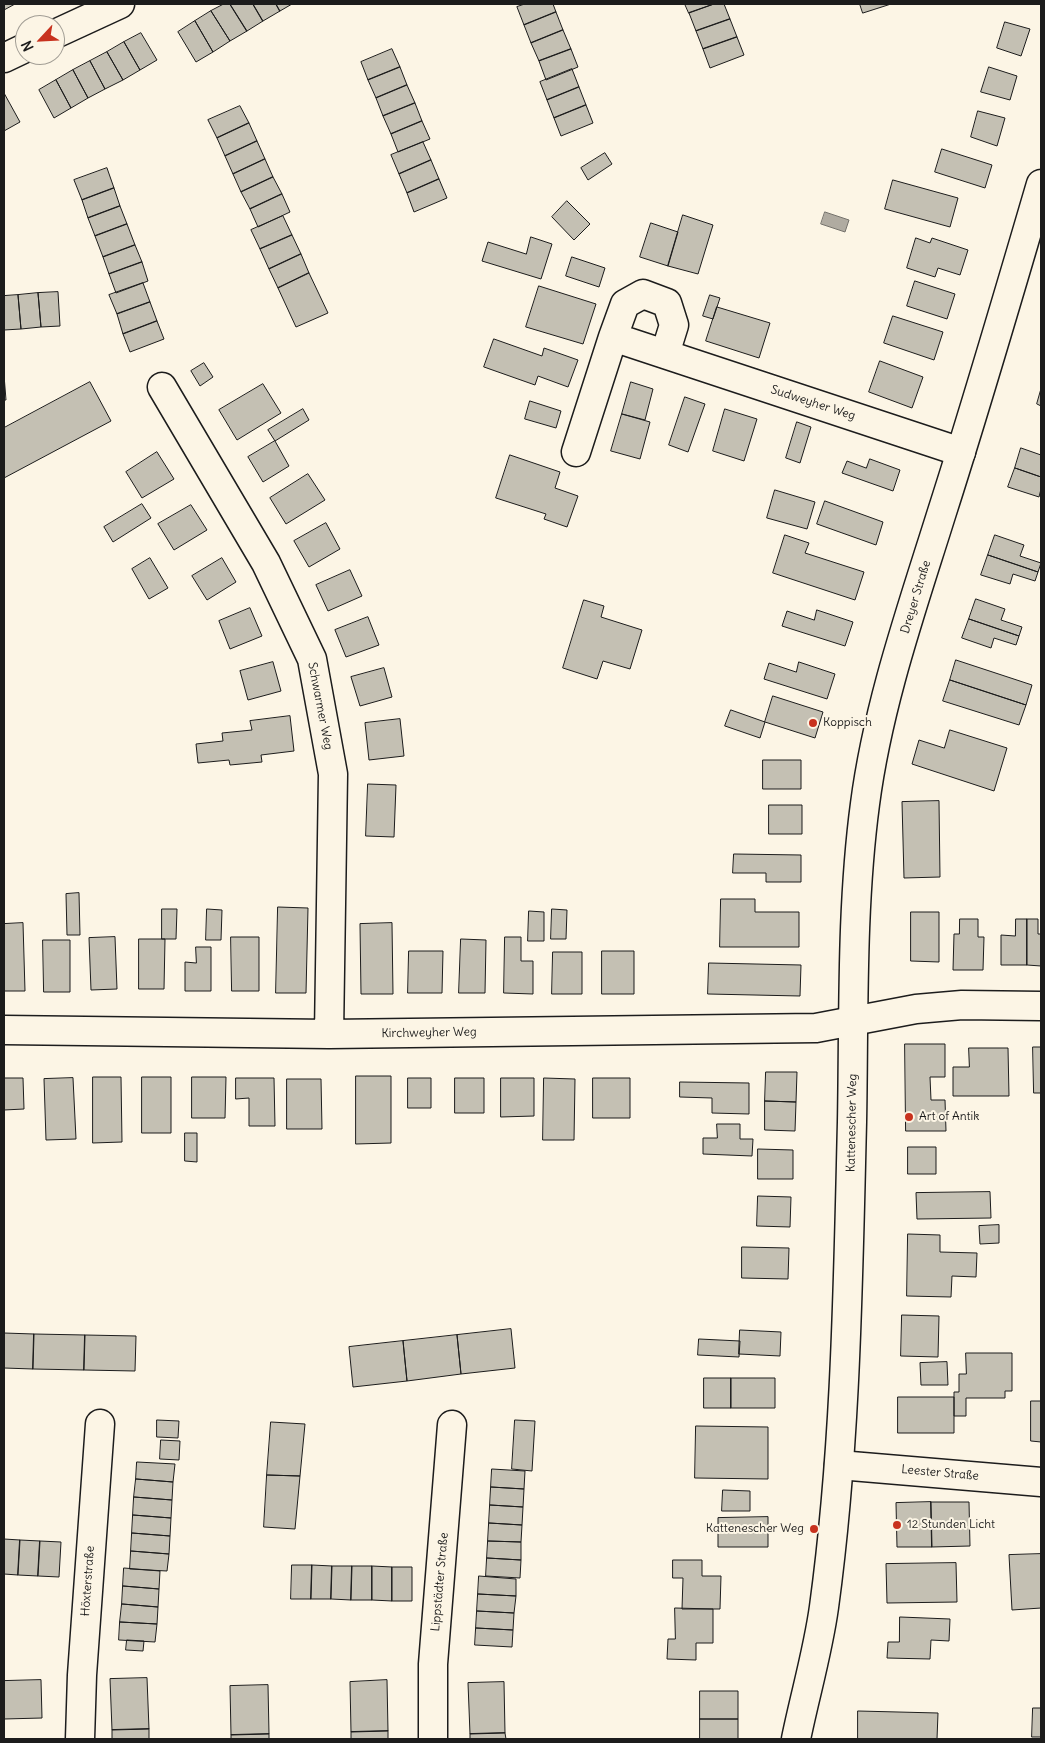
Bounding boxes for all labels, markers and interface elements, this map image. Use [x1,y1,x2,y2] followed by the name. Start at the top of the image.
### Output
[15,15,65,65] north arrow
[17,38,38,54] text: N
[769,383,857,423] street label: Sudweyher Weg
[898,559,934,635] street label: Dreyer Straße
[304,661,336,751] street label: Schwarmer Weg
[823,716,872,730] place label: Koppisch
[807,717,819,729] marker: Koppisch
[381,1025,477,1041] street label: Kirchweyher Weg
[844,1074,860,1172] street label: Kattenescher Weg
[919,1110,979,1124] place label: Art of Antik
[903,1111,915,1123] marker: Art of Antik
[901,1462,979,1484] street label: Leester Straße
[907,1518,995,1532] place label: 12 Stunden Licht
[891,1519,903,1531] marker: 12 Stunden Licht
[706,1522,804,1536] place label: Kattenescher Weg
[808,1523,820,1535] marker: Kattenescher Weg
[428,1532,452,1632] street label: Lippstädter Straße
[78,1545,98,1617] street label: Höxterstraße

